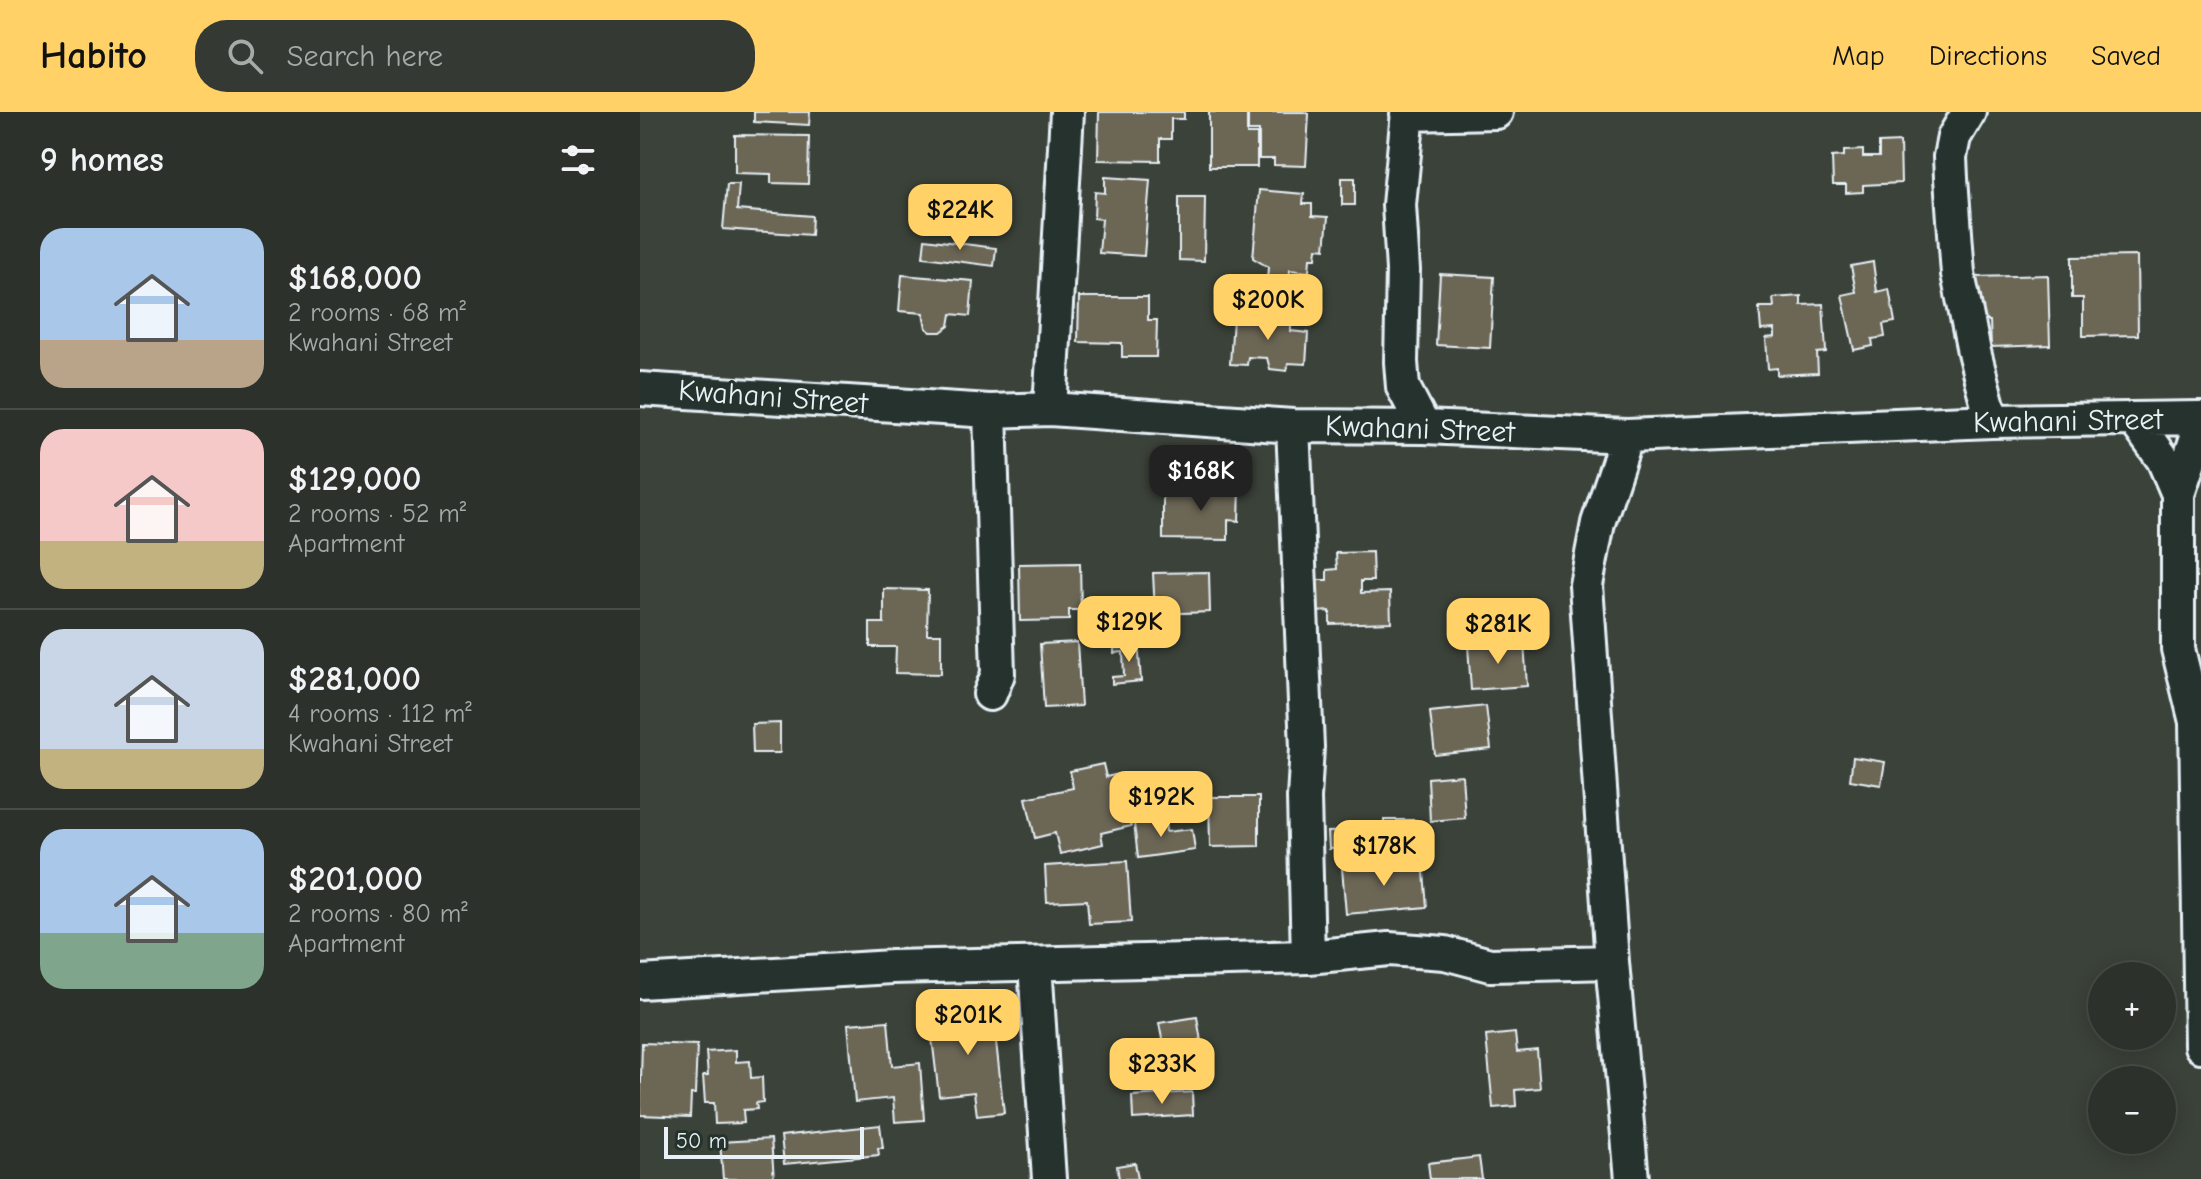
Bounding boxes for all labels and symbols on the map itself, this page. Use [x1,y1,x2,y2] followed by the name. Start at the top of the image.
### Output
[904,184,1016,252] pin: $224K
[1212,274,1324,342] pin: $200K
[677,373,870,421] street label: Kwahani Street
[1973,402,2165,440] street label: Kwahani Street
[1325,408,1517,450] street label: Kwahani Street
[1145,445,1257,513] pin: $168K
[1073,596,1185,664] pin: $129K
[1442,598,1554,666] pin: $281K
[1105,771,1217,839] pin: $192K
[1328,820,1440,888] pin: $178K
[912,989,1024,1057] pin: $201K
[1106,1038,1218,1106] pin: $233K
[664,1123,864,1159] scale bar

